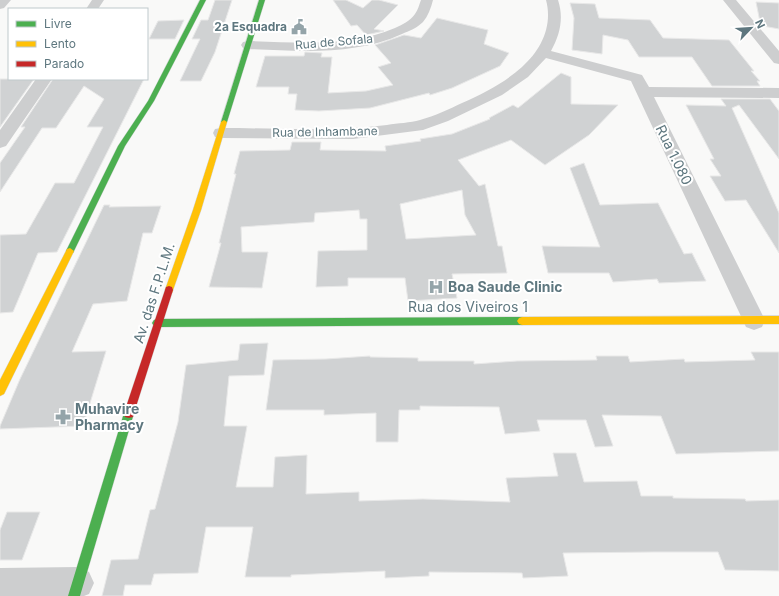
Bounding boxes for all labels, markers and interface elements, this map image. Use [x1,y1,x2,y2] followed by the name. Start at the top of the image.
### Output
[8,8,148,80] legend
[731,8,771,48] north arrow
[44,16,72,31] text: Livre
[752,17,768,31] text: N
[290,18,308,36] public building icon: 2a Esquadra
[214,19,287,34] place label: 2a Esquadra
[294,31,374,52] street label: Rua de Sofala
[44,36,76,51] text: Lento
[44,56,84,71] text: Parado
[653,122,696,188] street label: Rua 1.080
[272,123,378,140] street label: Rua de Inhambane
[129,240,178,345] street label: Av. das F.P.L.M.
[427,278,445,296] hospital icon: Boa Saude Clinic
[448,278,563,295] place label: Boa Saude Clinic
[408,298,528,315] street label: Rua dos Viveiros 1
[75,400,145,433] place label: Muhavire Pharmacy
[54,408,72,426] pharmacy icon: Muhavire Pharmacy

